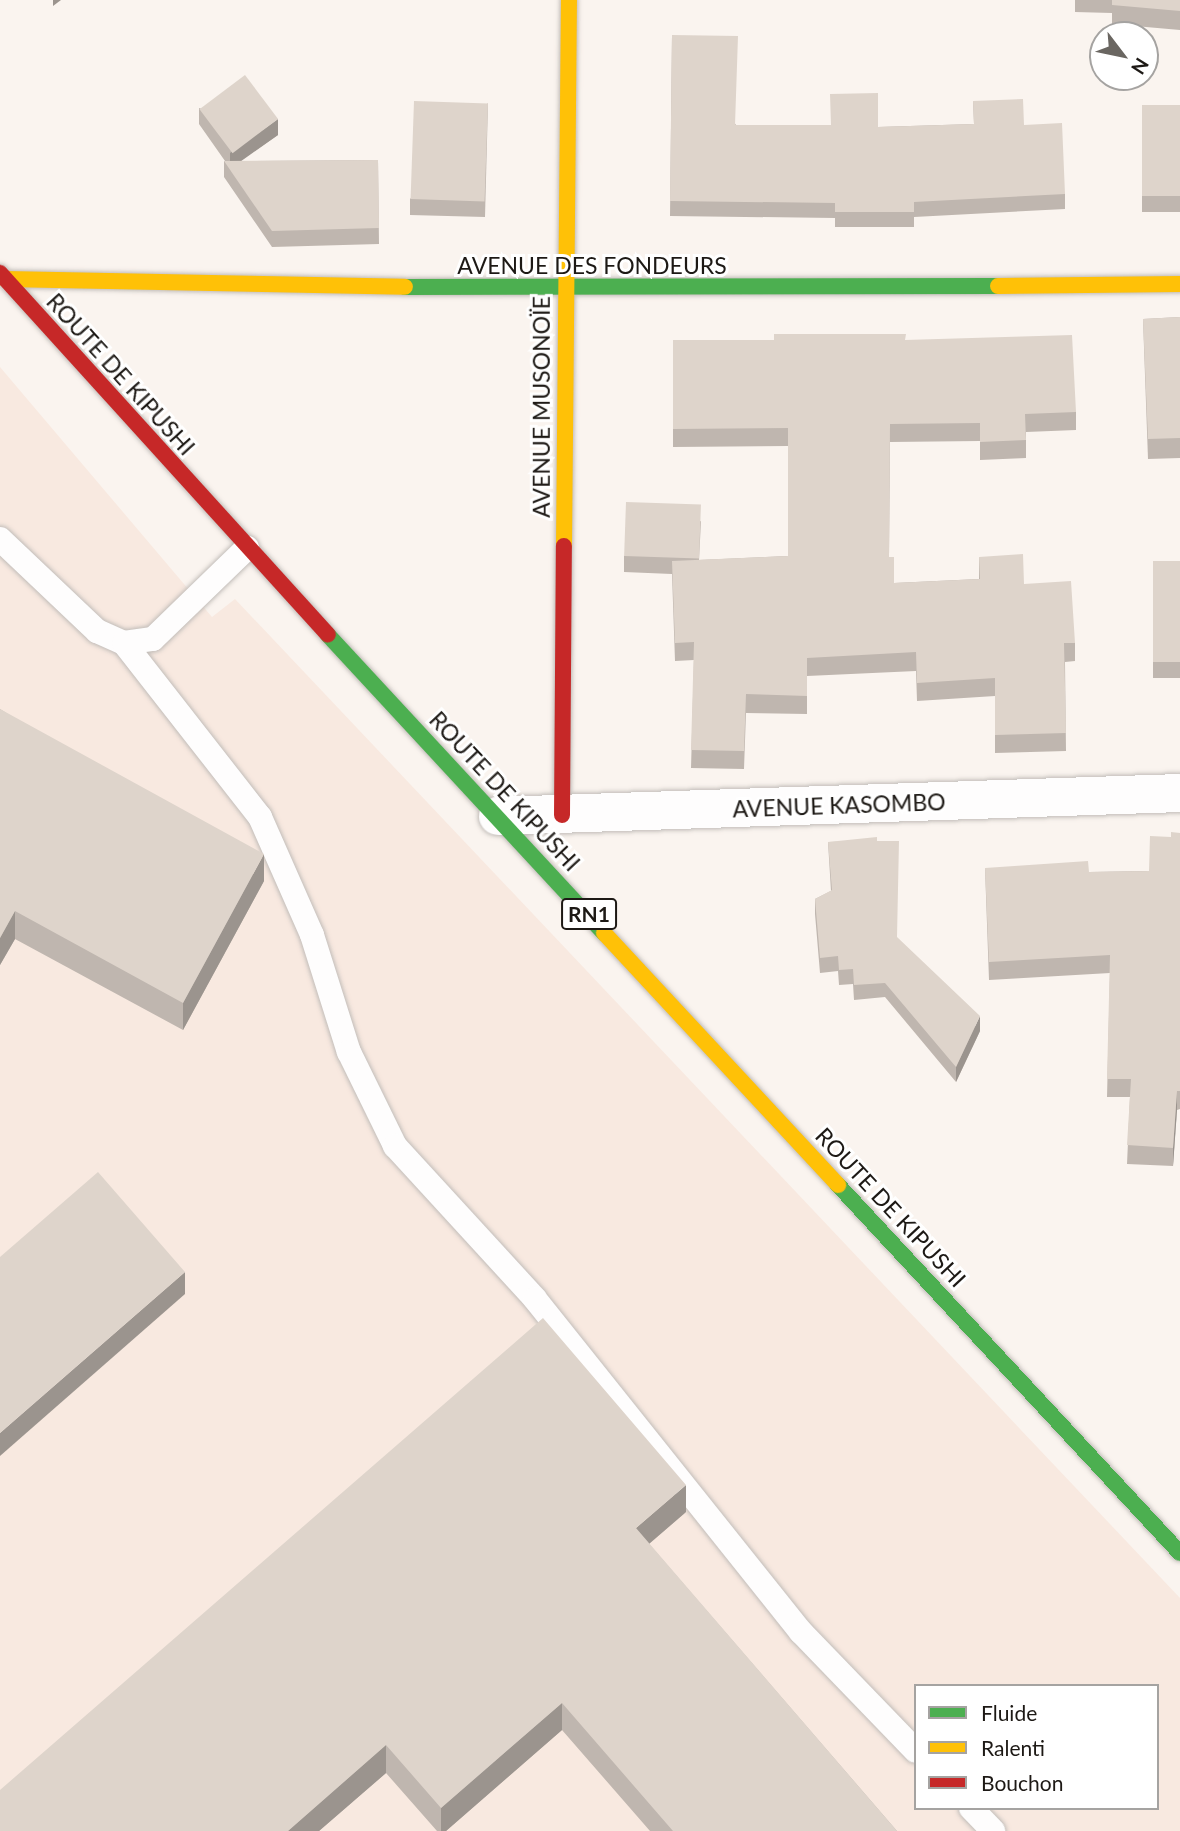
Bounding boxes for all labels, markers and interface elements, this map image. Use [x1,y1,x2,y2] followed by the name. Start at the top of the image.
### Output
[1089,21,1159,91] north arrow
[1127,54,1154,79] text: N
[457,251,727,279] street label: AVENUE DES FONDEURS
[41,288,201,460] street label: ROUTE DE KIPUSHI
[527,296,555,518] street label: AVENUE MUSONOÏE
[424,706,586,876] street label: ROUTE DE KIPUSHI
[732,787,946,823] street label: AVENUE KASOMBO
[561,897,617,932] road number: RN1
[810,1122,972,1292] street label: ROUTE DE KIPUSHI
[914,1684,1159,1810] legend
[981,1700,1037,1725] text: Fluide
[981,1735,1045,1760] text: Ralenti
[981,1770,1063,1795] text: Bouchon

